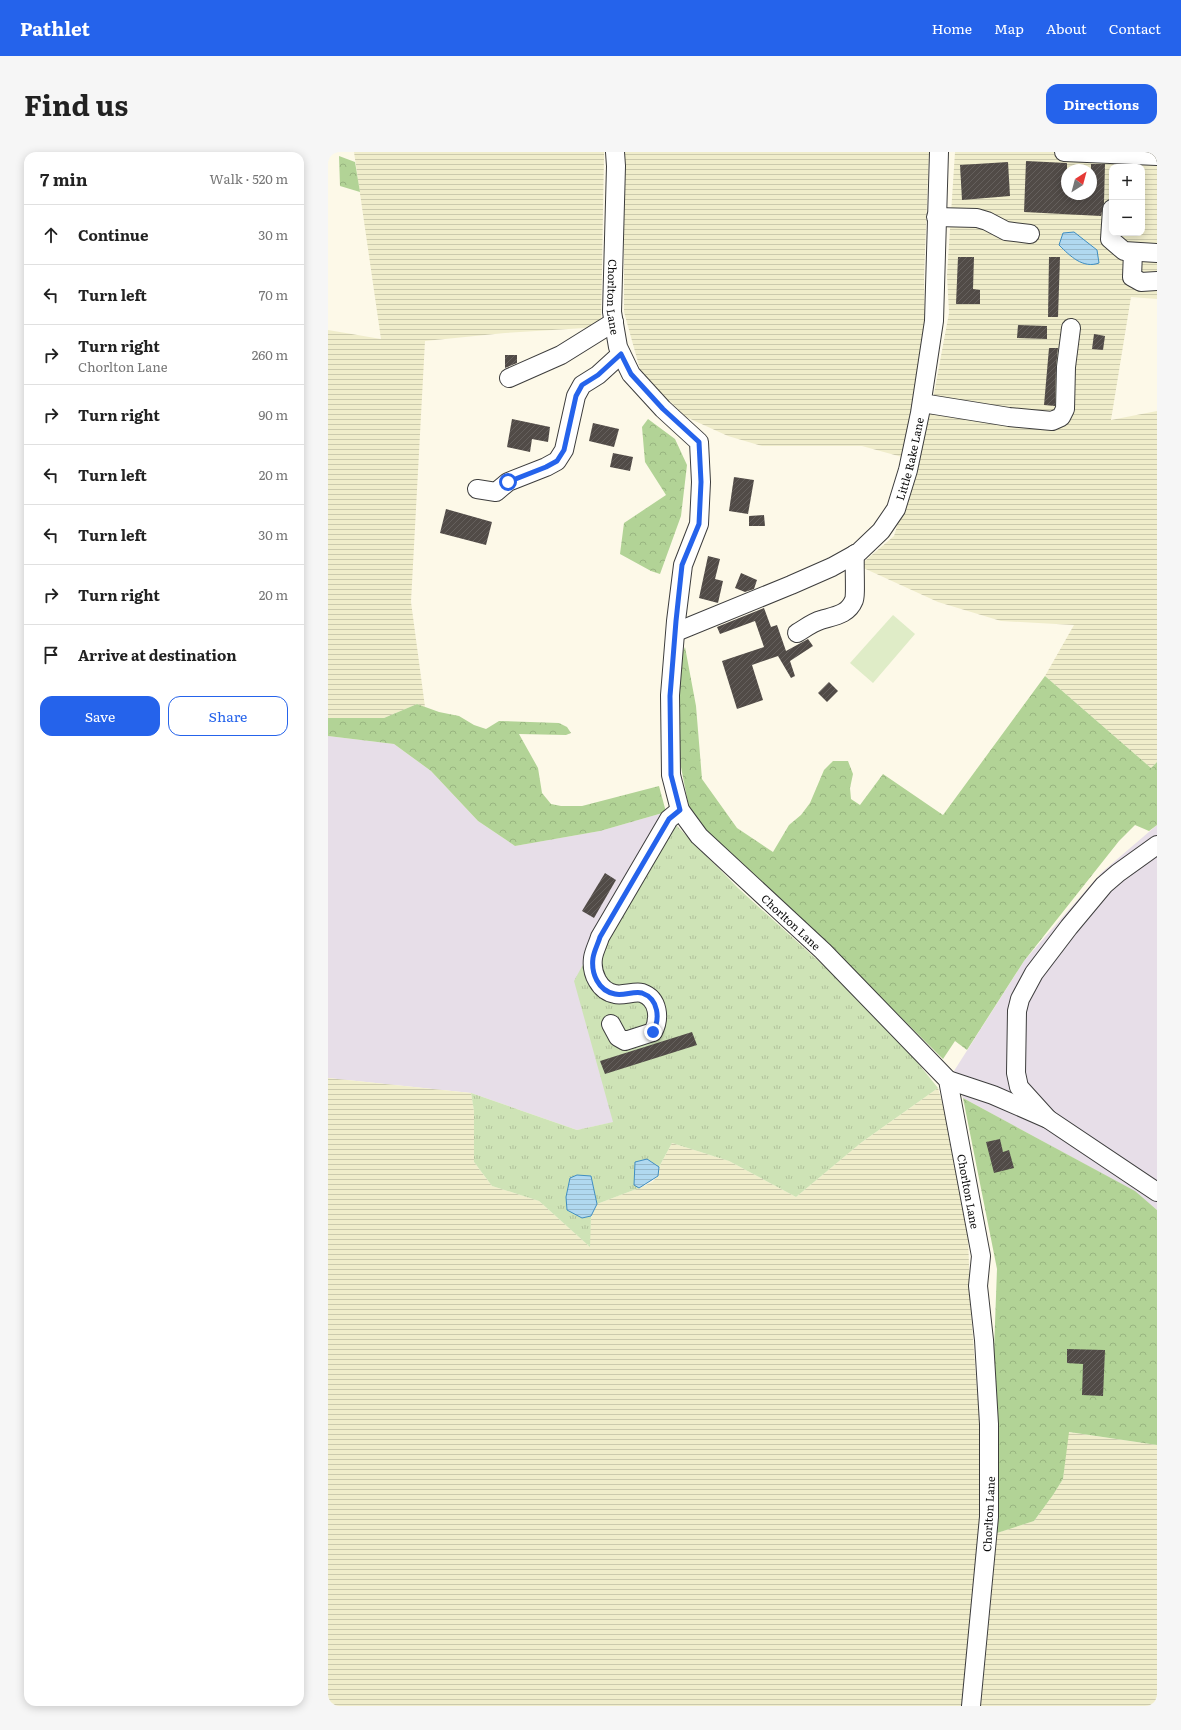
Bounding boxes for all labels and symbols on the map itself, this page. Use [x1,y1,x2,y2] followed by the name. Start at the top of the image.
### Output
[1061,164,1097,200] north arrow
[604,259,624,336] street label: Chorlton Lane
[891,416,927,502] street label: Little Rake Lane
[499,473,517,491] route start
[758,890,825,954] street label: Chorlton Lane
[644,1023,662,1041] route end
[954,1153,984,1230] street label: Chorlton Lane
[978,1476,998,1552] street label: Chorlton Lane

